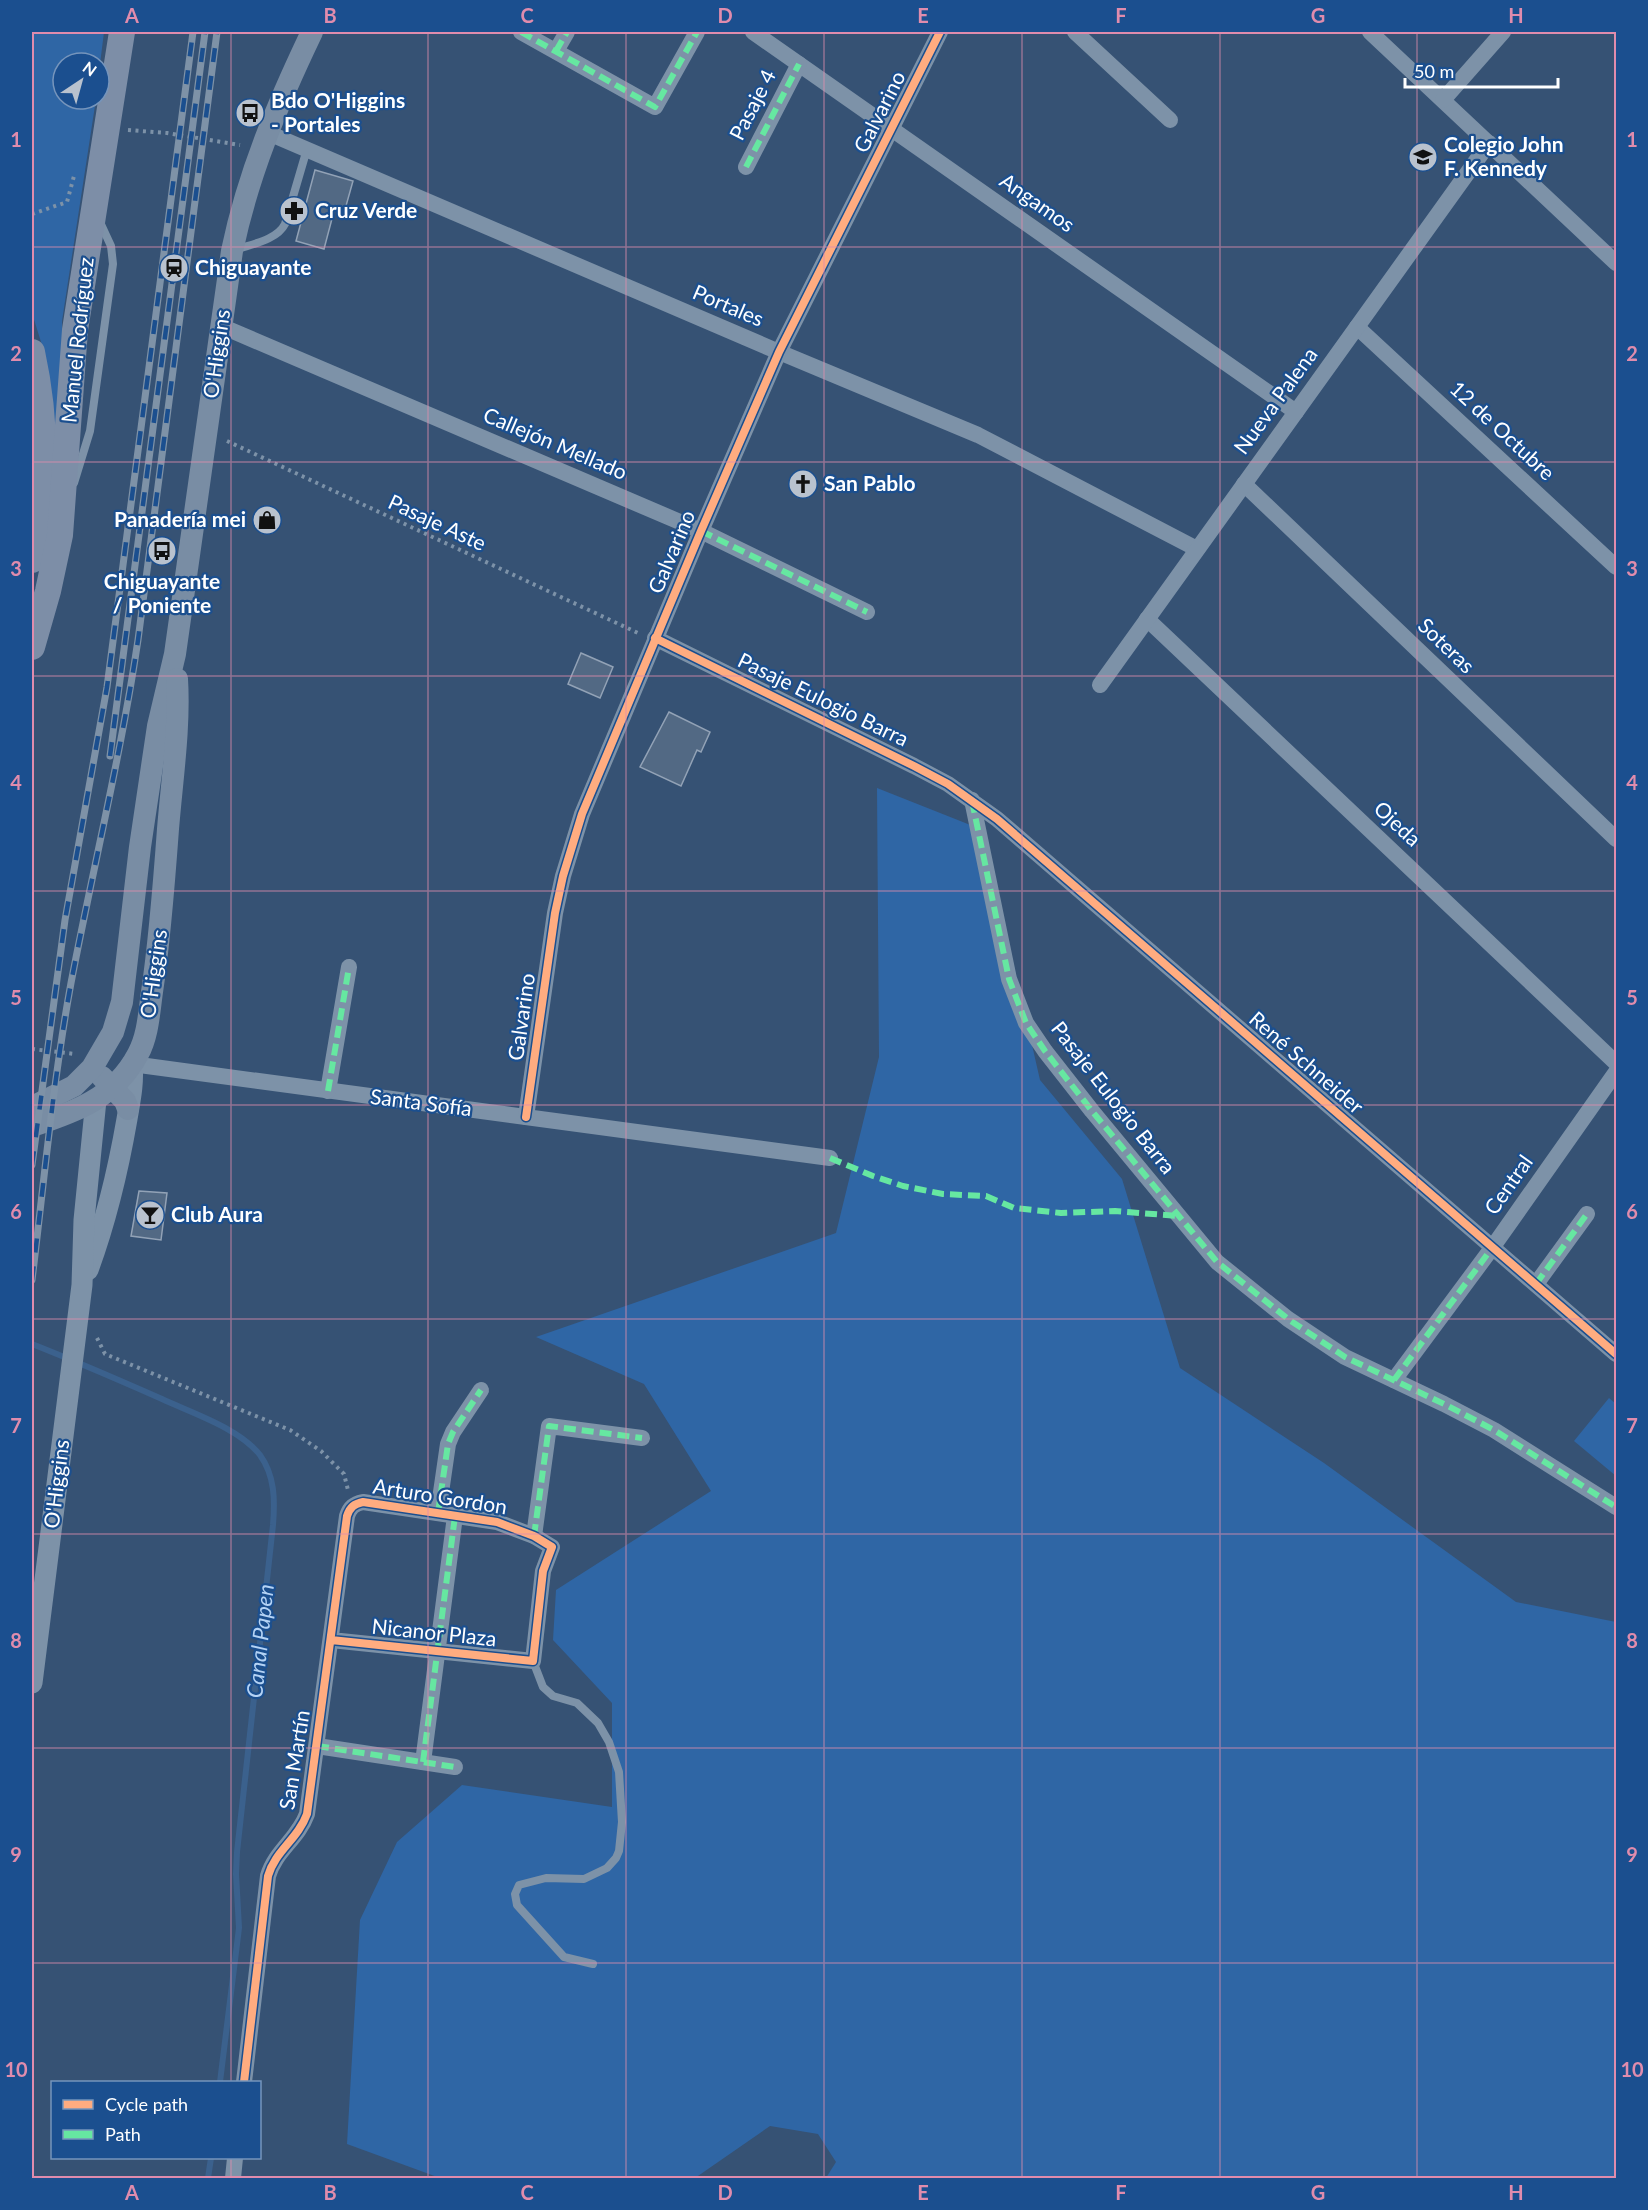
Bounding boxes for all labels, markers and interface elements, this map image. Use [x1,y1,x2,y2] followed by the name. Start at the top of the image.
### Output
[124,3,139,27] text: A
[323,3,337,27] text: B
[520,3,534,27] text: C
[717,3,733,27] text: D
[917,3,929,27] text: E
[1115,3,1127,27] text: F
[1311,3,1325,27] text: G
[1508,3,1524,27] text: H
[51,51,111,111] north arrow
[1405,51,1558,89] scale bar
[80,57,101,80] text: N
[1414,60,1454,82] text: 50 m
[723,65,780,144] street label: Pasaje 4
[848,66,910,156] street label: Galvarino
[271,87,405,136] place label: Bdo O'Higgins - Portales
[234,97,266,129] bus stop icon: Bdo O'Higgins - Portales
[10,127,22,151] text: 1
[1626,127,1638,151] text: 1
[1444,131,1564,180] place label: Colegio John F. Kennedy
[1407,141,1439,173] school or university icon: Colegio John F. Kennedy
[996,167,1080,237] street label: Angamos
[278,195,310,227] pharmacy icon: Cruz Verde
[315,197,417,222] place label: Cruz Verde
[158,252,190,284] station icon: Chiguayante
[195,254,312,279] place label: Chiguayante
[55,256,98,424] street label: Manuel Rodríguez
[689,279,768,331] street label: Portales
[197,308,234,400] street label: O'Higgins
[10,341,22,365] text: 2
[1626,341,1638,365] text: 2
[1228,342,1322,458] street label: Nueva Palena
[1446,375,1561,485] street label: 12 de Octubre
[480,401,631,484] street label: Callejón Mellado
[787,468,819,500] church icon: San Pablo
[824,470,916,495] place label: San Pablo
[385,488,490,555] street label: Pasaje Aste
[251,504,283,536] shop icon: Panadería mei
[114,506,246,531] place label: Panadería mei
[642,506,699,597] street label: Galvarino
[146,535,178,567] bus stop icon: Chiguayante / Poniente
[10,556,22,580] text: 3
[1626,556,1638,580] text: 3
[104,568,220,617] place label: Chiguayante / Poniente
[1414,612,1480,678] street label: Soteras
[734,647,913,751] street label: Pasaje Eulogio Barra
[10,770,22,794] text: 4
[1626,770,1638,794] text: 4
[1369,795,1427,851] street label: Ojeda
[134,928,171,1020] street label: O'Higgins
[502,971,539,1062] street label: Galvarino
[10,985,22,1009] text: 5
[1626,985,1638,1009] text: 5
[1245,1005,1369,1118] street label: René Schneider
[1047,1016,1181,1178] street label: Pasaje Eulogio Barra
[369,1083,473,1120] street label: Santa Sofía
[1478,1150,1537,1219] street label: Central
[10,1199,22,1223] text: 6
[134,1199,166,1231] bar icon: Club Aura
[1626,1199,1638,1223] text: 6
[171,1201,263,1226] place label: Club Aura
[10,1413,22,1437] text: 7
[1626,1413,1638,1437] text: 7
[38,1438,73,1530] street label: O'Higgins
[371,1473,509,1518] street label: Arturo Gordon
[240,1583,279,1699] water label: Canal Papen
[370,1613,498,1650] street label: Nicanor Plaza
[10,1628,22,1652] text: 8
[1626,1628,1638,1652] text: 8
[273,1708,314,1811] street label: San Martín
[10,1842,22,1866] text: 9
[1626,1842,1638,1866] text: 9
[4,2057,28,2081] text: 10
[1620,2057,1644,2081] text: 10
[51,2081,261,2159] legend
[105,2093,188,2115] text: Cycle path
[105,2123,141,2145] text: Path
[124,2180,139,2204] text: A
[323,2180,337,2204] text: B
[520,2180,534,2204] text: C
[717,2180,733,2204] text: D
[917,2180,929,2204] text: E
[1115,2180,1127,2204] text: F
[1311,2180,1325,2204] text: G
[1508,2180,1524,2204] text: H

